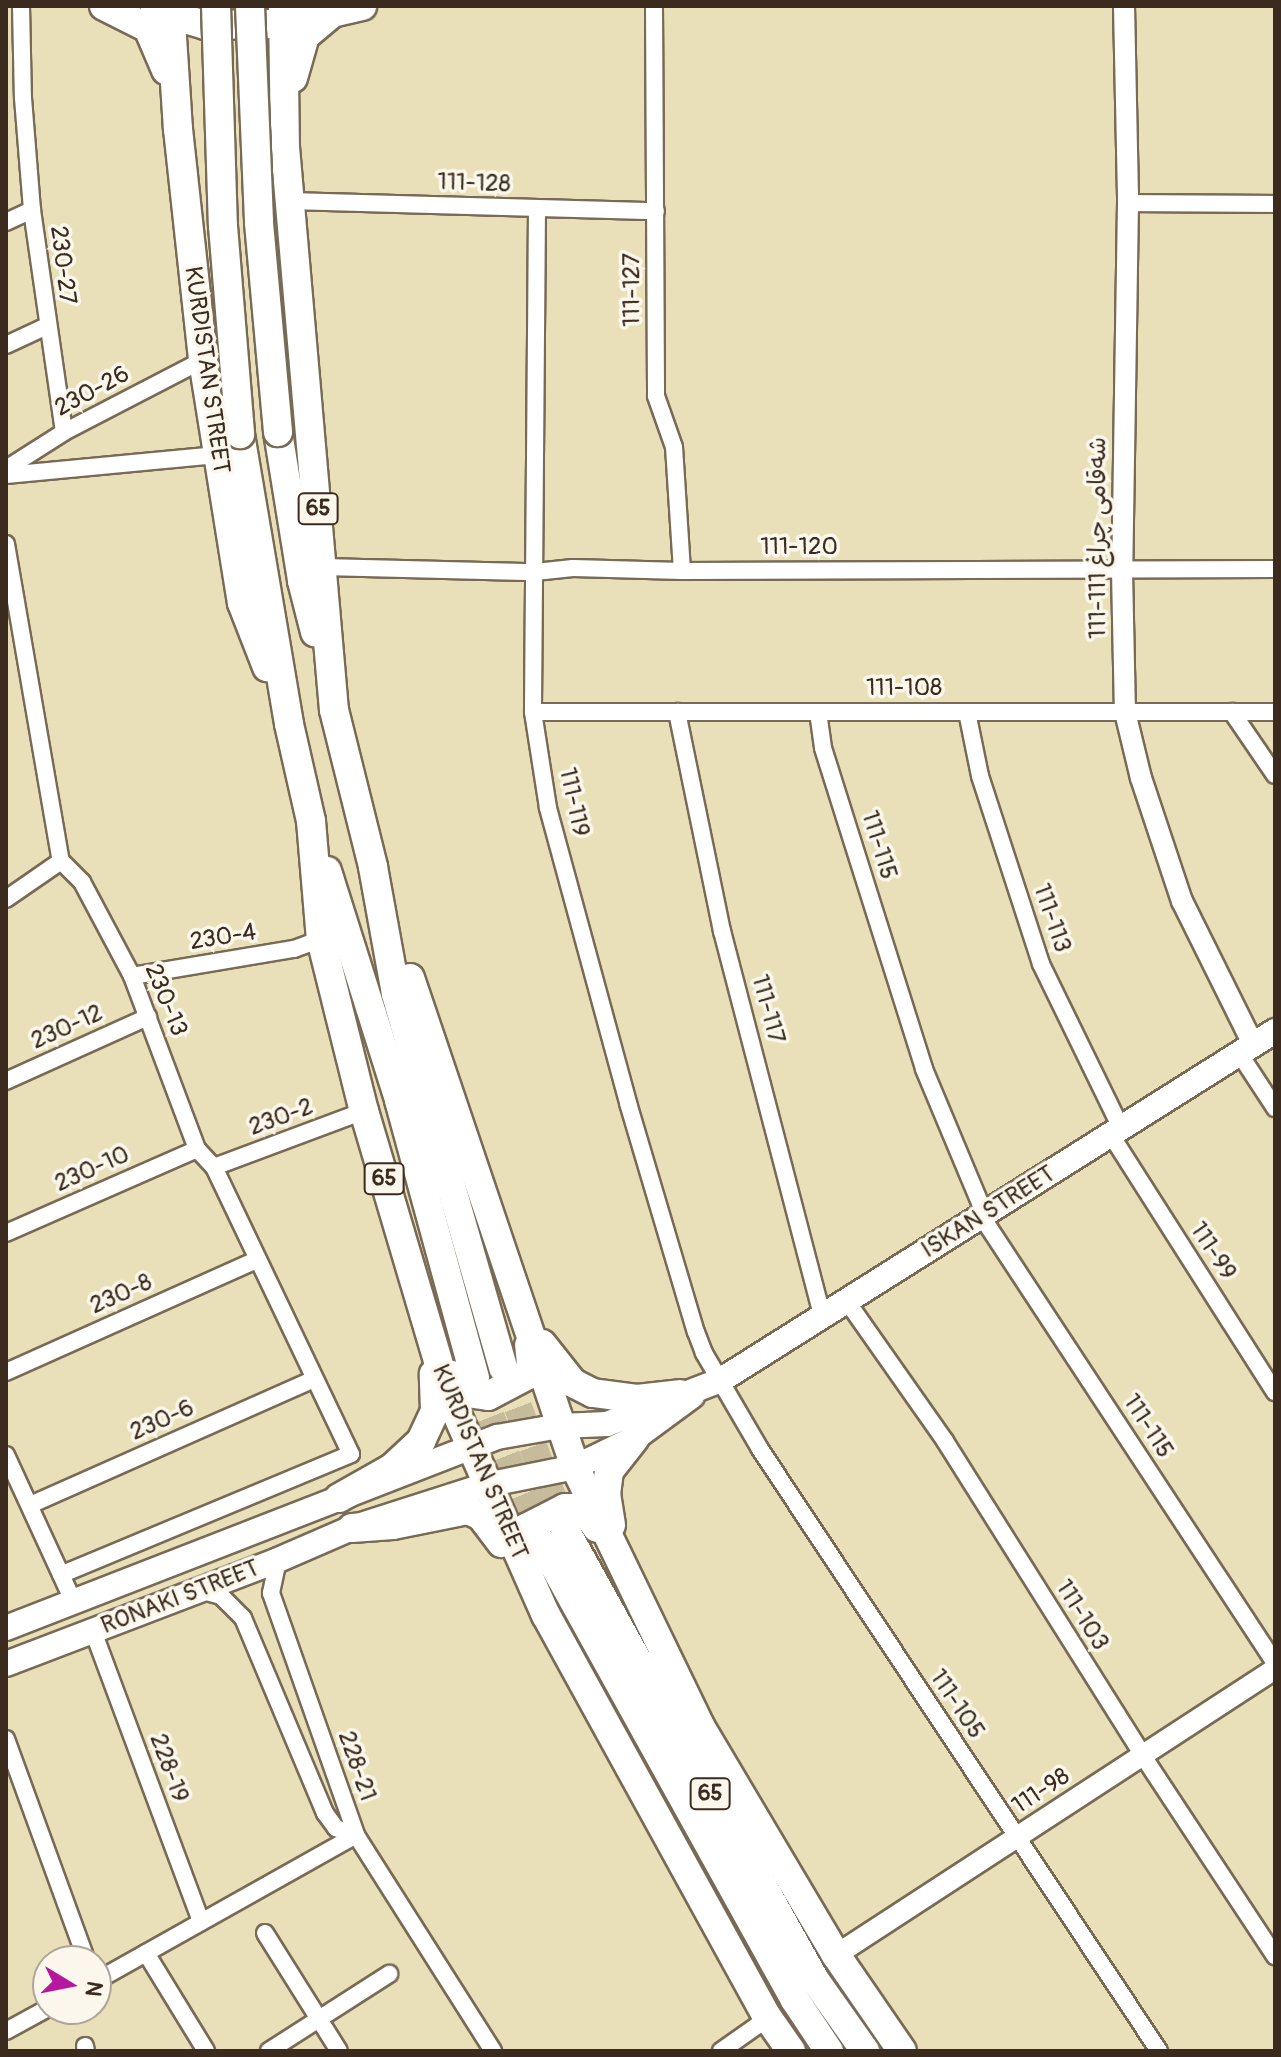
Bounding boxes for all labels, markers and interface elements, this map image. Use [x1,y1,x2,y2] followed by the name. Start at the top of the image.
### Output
[437,167,511,199] street label: 111-128
[44,224,82,306] street label: 230-27
[618,253,646,327] street label: 111-127
[178,264,236,476] street label: KURDISTAN STREET
[50,359,134,423] street label: 230-26
[1084,437,1112,639] street label: شەقامی چراغ 111-111
[296,491,340,527] road number: 65
[760,533,838,561] street label: 111-120
[866,674,942,702] street label: 111-108
[553,765,595,839] street label: 111-119
[855,807,903,883] street label: 111-115
[1027,880,1077,956] street label: 111-113
[188,918,258,956] street label: 230-4
[139,960,193,1040] street label: 230-13
[745,972,791,1046] street label: 111-117
[27,998,107,1056] street label: 230-12
[245,1092,317,1142] street label: 230-2
[50,1140,134,1198] street label: 230-10
[916,1160,1060,1264] street label: ISKAN STREET
[362,1161,406,1197] road number: 65
[1184,1217,1242,1285] street label: 111-99
[86,1268,156,1320] street label: 230-8
[426,1360,534,1564] street label: KURDISTAN STREET
[1117,1389,1179,1463] street label: 111-115
[126,1393,198,1447] street label: 230-6
[97,1554,263,1640] street label: RONAKI STREET
[1049,1574,1115,1656] street label: 111-103
[923,1664,991,1744] street label: 111-105
[332,1727,382,1805] street label: 228-21
[143,1730,195,1806] street label: 228-19
[1007,1762,1075,1820] street label: 111-98
[688,1776,732,1812] road number: 65
[32,1945,112,2025] north arrow
[79,1979,109,1999] text: N

